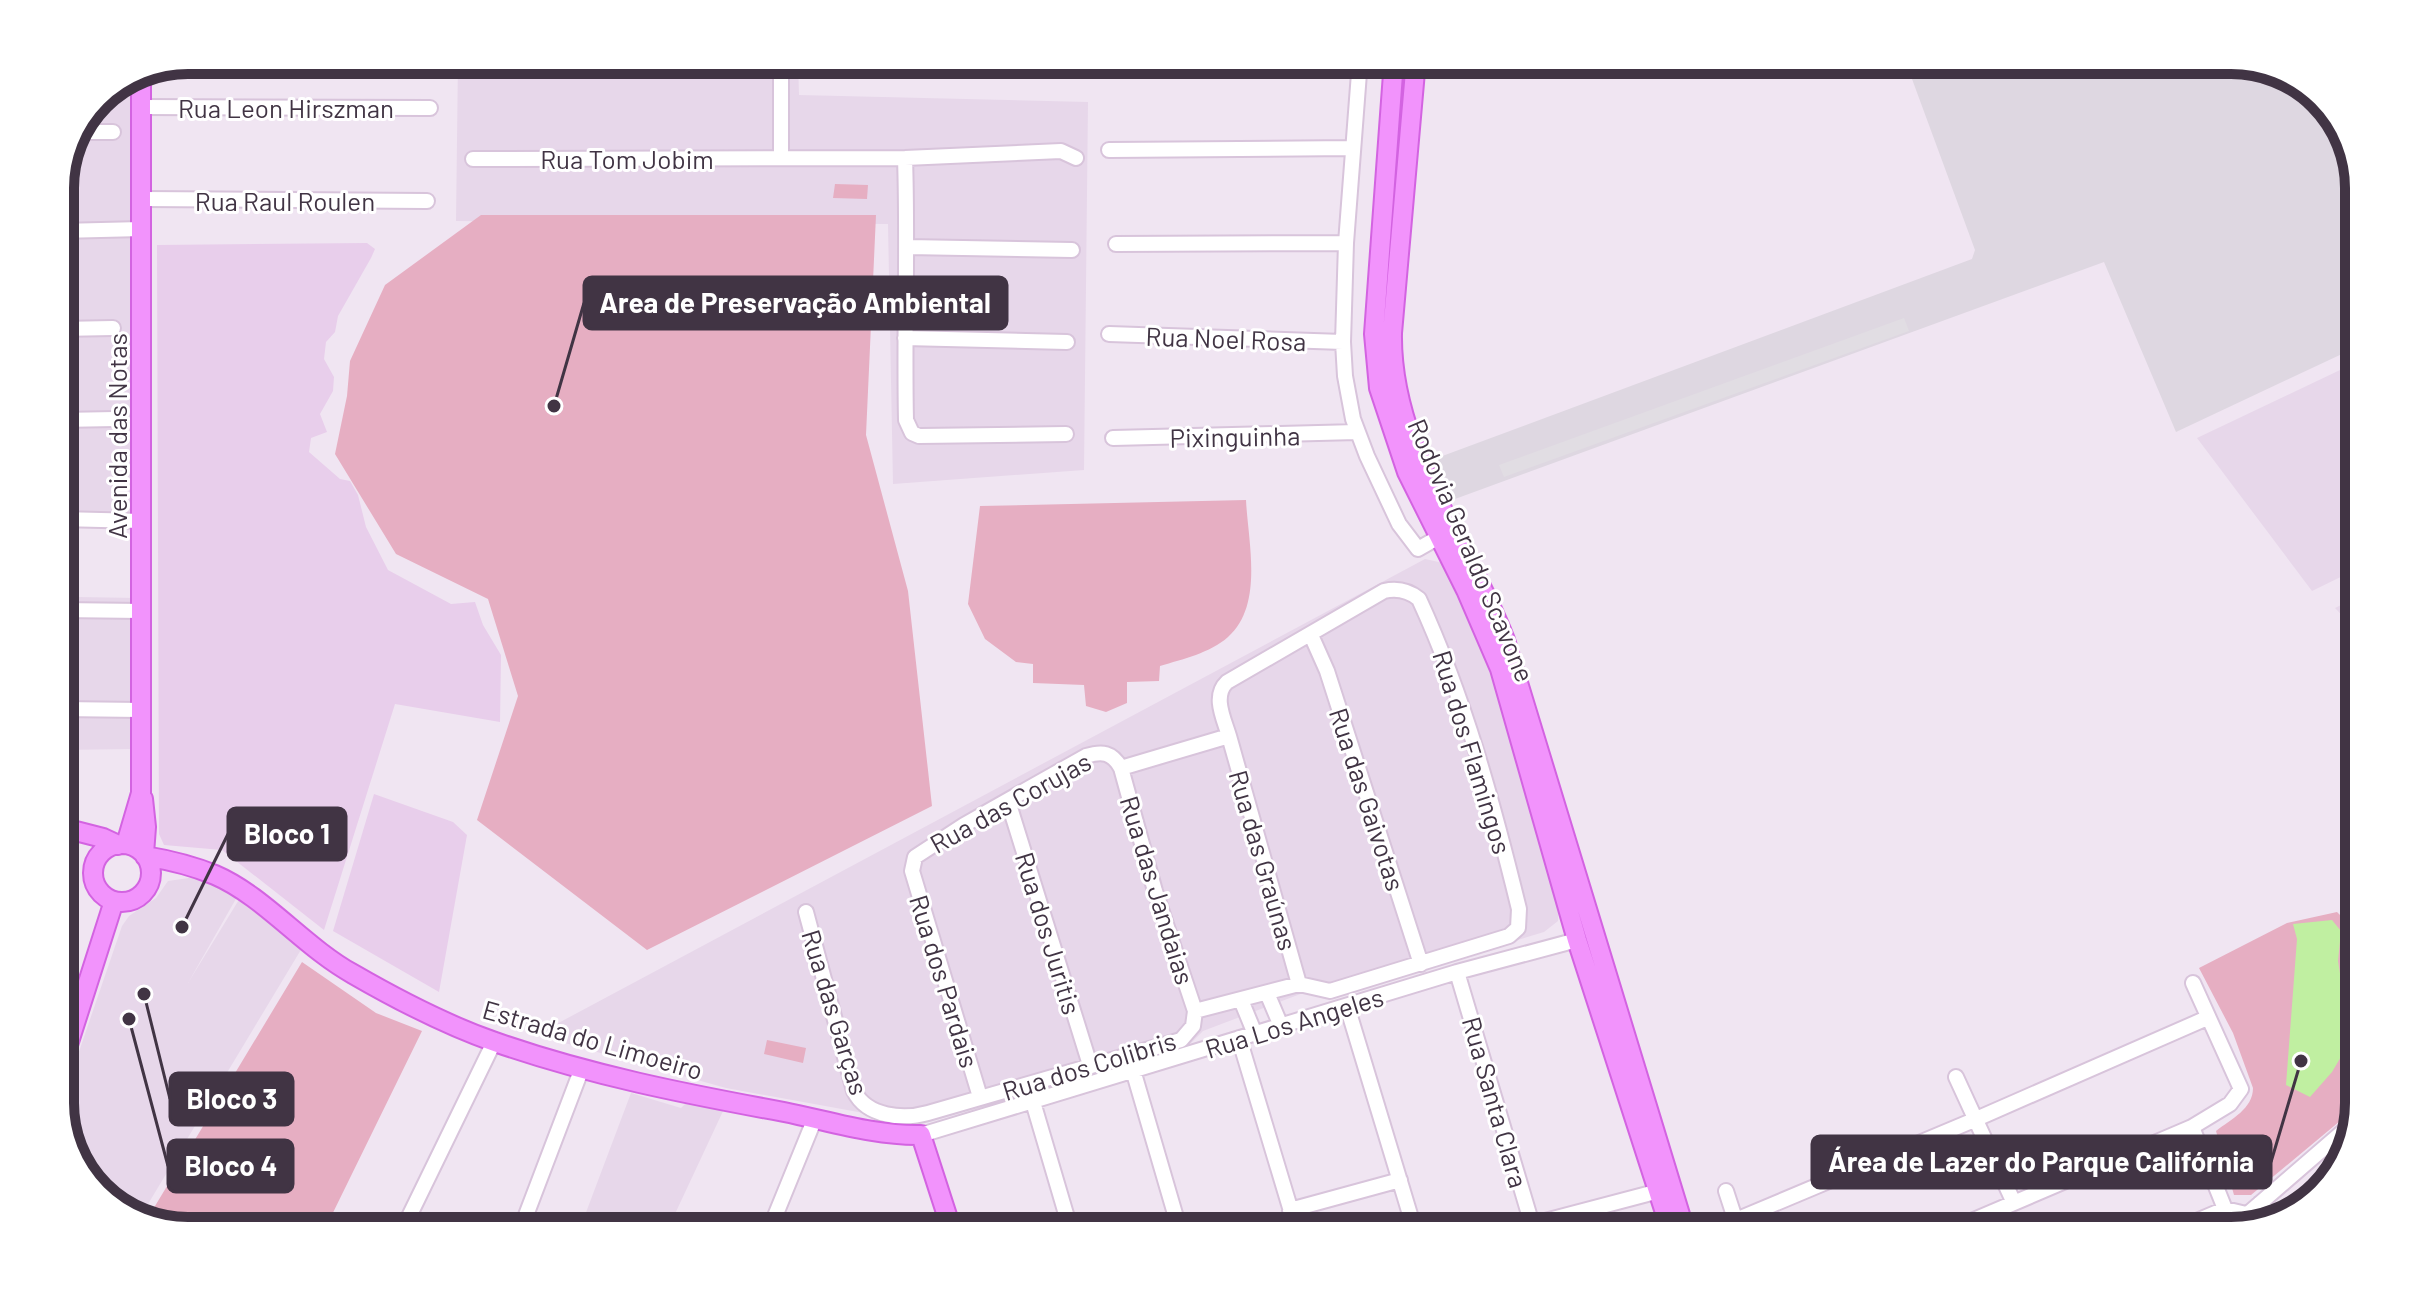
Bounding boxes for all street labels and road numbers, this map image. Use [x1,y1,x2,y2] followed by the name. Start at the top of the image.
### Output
[178,92,394,123] street label: Rua Leon Hirszman
[540,143,714,174] street label: Rua Tom Jobim
[195,185,375,216] street label: Rua Raul Roulen
[1145,320,1307,356] street label: Rua Noel Rosa
[101,333,132,539] street label: Avenida das Notas
[1402,414,1542,686] street label: Rodovia Geraldo Scavone
[1169,419,1301,453] street label: Pixinguinha
[1427,646,1519,858] street label: Rua dos Flamingos
[1324,704,1412,894] street label: Rua das Gaivotas
[924,745,1096,859] street label: Rua das Corujas
[1223,766,1305,954] street label: Rua das Graúnas
[1115,792,1201,988] street label: Rua das Jandaias
[1010,848,1088,1018] street label: Rua dos Juritis
[904,891,986,1071] street label: Rua dos Pardais
[796,926,876,1098] street label: Rua das Garças
[1201,980,1387,1064] street label: Rua Los Angeles
[479,993,707,1085] street label: Estrada do Limoeiro
[1457,1013,1535,1191] street label: Rua Santa Clara
[999,1024,1179,1106] street label: Rua dos Colibris

